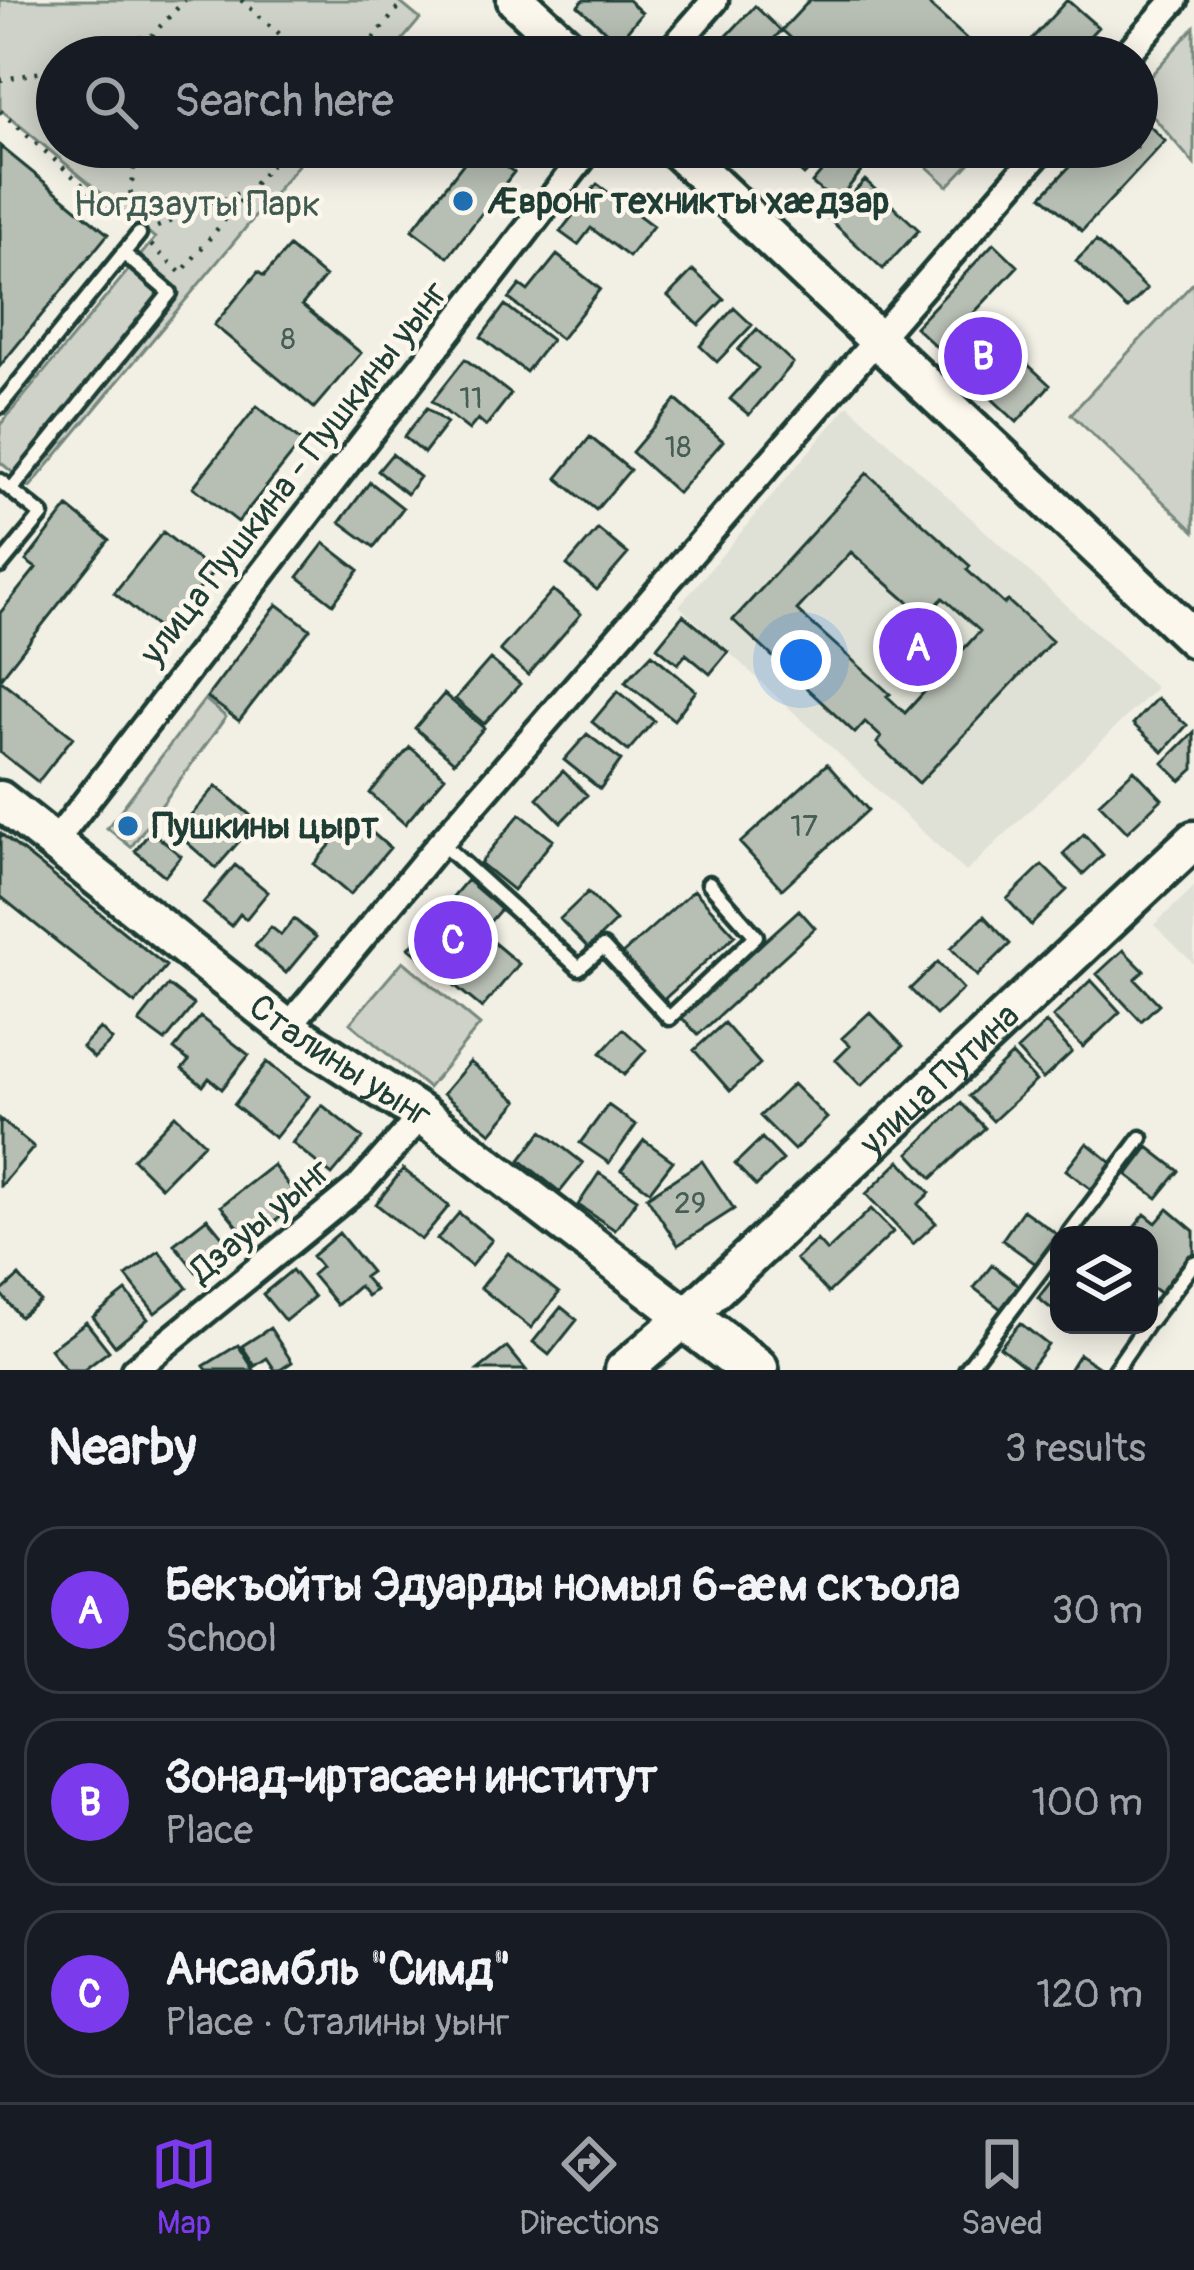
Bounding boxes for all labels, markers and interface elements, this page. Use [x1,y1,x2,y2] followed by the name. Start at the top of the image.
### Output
[36,36,1158,168] search box
[78,69,144,135] icon: search
[174,74,394,130] text: Search here
[487,179,889,224] place label: Æвpонг техникты хæдзар
[74,182,320,227] park label: Ногдзауты Парк
[450,188,476,214] marker: Æвpонг техникты хæдзар
[129,272,458,675] street label: улица Пушкина - Пушкины уынг
[944,311,1022,401] pin: B
[280,321,296,358] house number: 8
[459,380,483,417] house number: 11
[665,429,691,466] house number: 18
[879,602,957,692] pin: A
[771,630,831,690] your location
[152,804,380,849] place label: Пушкины цырт
[790,808,818,845] house number: 17
[115,813,141,839] marker: Пушкины цырт
[414,895,492,985] pin: C
[240,984,441,1137] street label: Сталины уынг
[849,993,1029,1166] street label: улица Путина
[179,1149,340,1294] street label: Дзауы уынг
[674,1185,706,1222] house number: 29
[1050,1226,1158,1334] map controls
[1050,1226,1158,1334] button: layers
[48,1416,196,1480] text: Nearby
[1005,1424,1146,1473] text: 3 results
[165,1558,960,1614] text: Бекъойты Эдуарды номыл 6-æм скъола
[77,1586,103,1635] text: A
[1052,1586,1143,1635] text: 30 m
[165,1614,277,1663] text: School
[165,1750,658,1806] text: Зонад-иртасæн институт
[79,1778,101,1827] text: B
[1031,1778,1143,1827] text: 100 m
[165,1806,253,1855] text: Place
[165,1942,511,1998] text: Ансамбль "Симд"
[78,1970,102,2019] text: C
[1036,1970,1143,2019] text: 120 m
[165,1998,510,2047] text: Place · Сталины уынг
[151,2131,217,2244] tab: Map
[519,2131,659,2244] tab: Directions
[961,2131,1043,2244] tab: Saved

